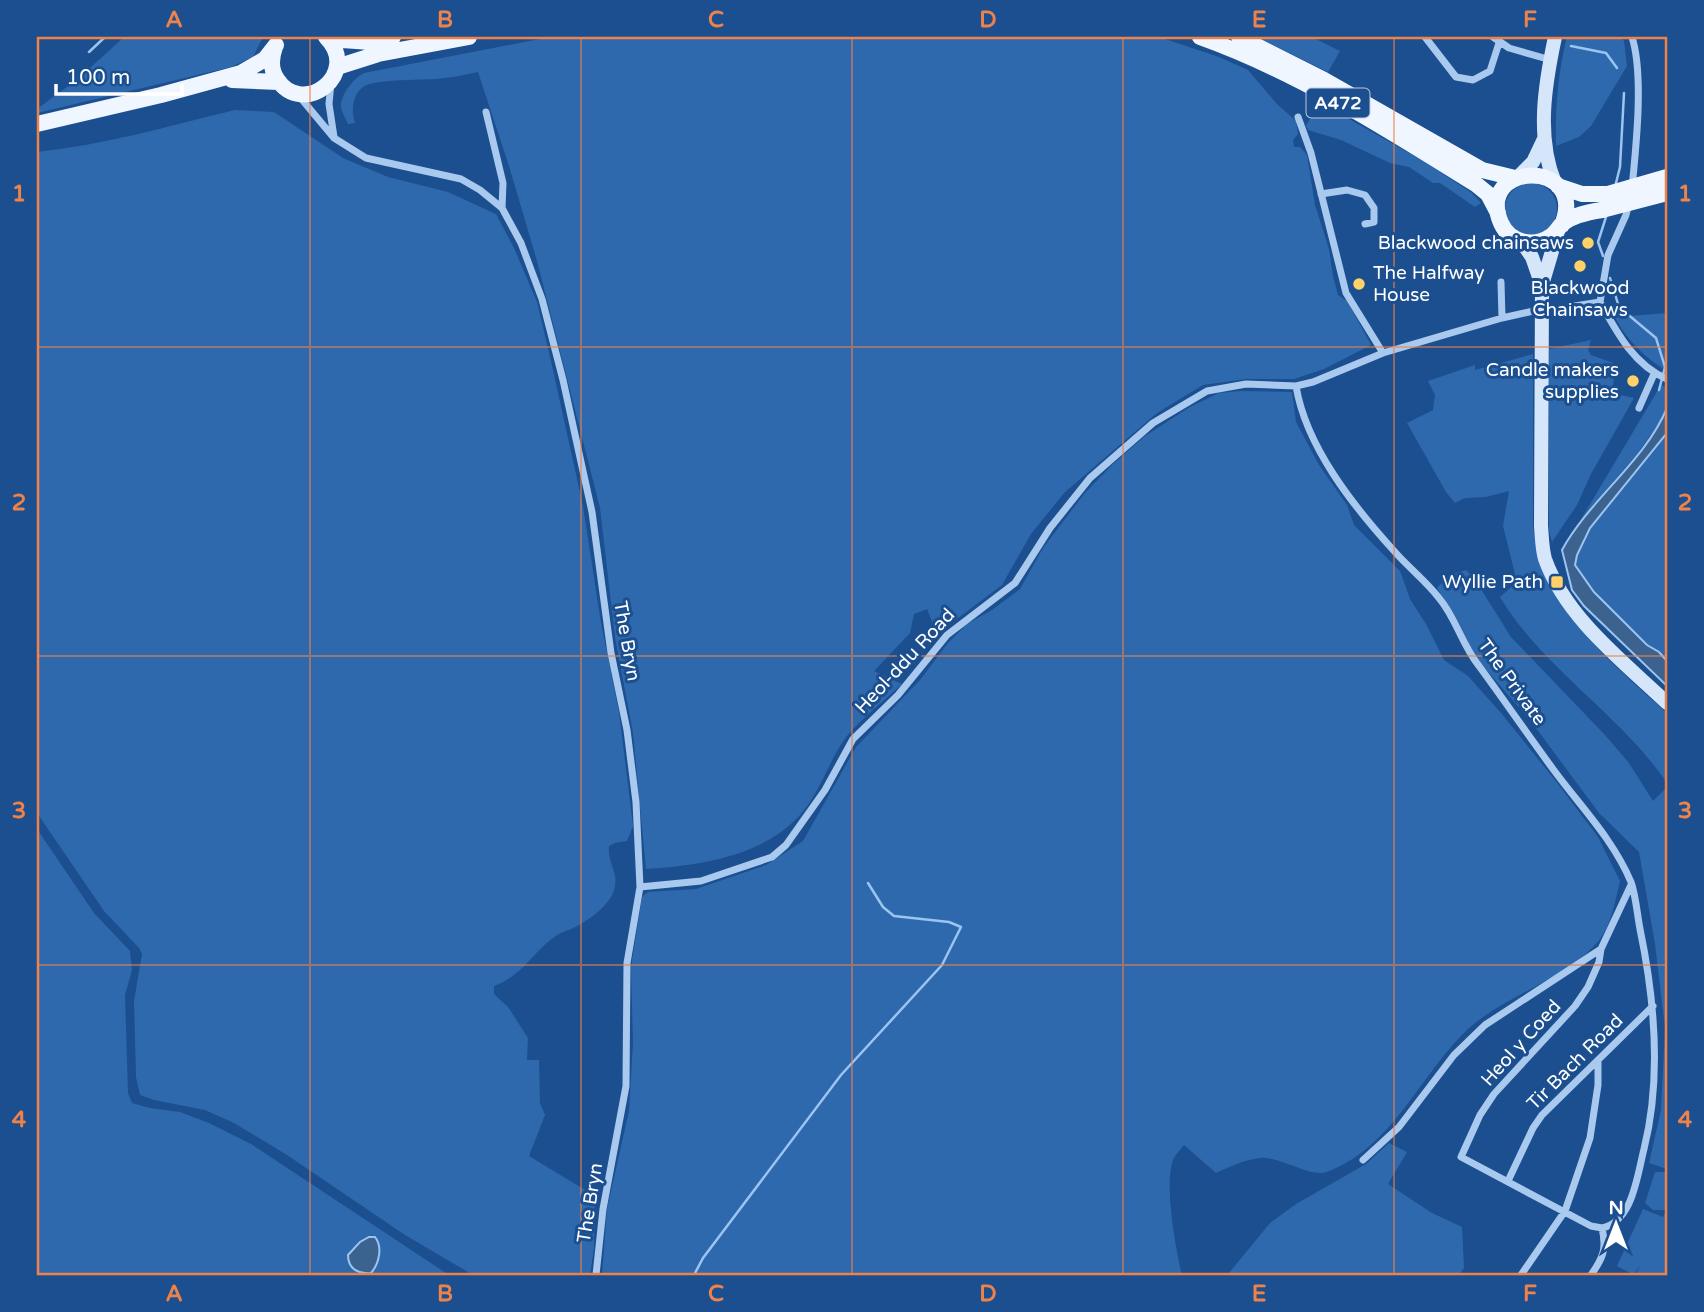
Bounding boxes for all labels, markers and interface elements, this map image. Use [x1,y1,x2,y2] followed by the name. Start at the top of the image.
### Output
[165,6,183,34] text: A
[437,6,453,34] text: B
[708,6,724,34] text: C
[979,6,997,34] text: D
[1252,6,1266,34] text: E
[1523,6,1537,34] text: F
[56,52,182,96] scale bar
[66,65,130,90] text: 100 m
[1306,88,1370,118] road number: A472
[12,180,26,208] text: 1
[1678,180,1692,208] text: 1
[1378,232,1574,254] place label: Blackwood chainsaws
[1580,235,1596,251] marker: Blackwood chainsaws
[1572,258,1588,274] marker: Blackwood Chainsaws
[1373,262,1484,306] place label: The Halfway House
[1351,276,1367,292] marker: The Halfway House
[1531,277,1629,321] place label: Blackwood Chainsaws
[1486,359,1619,403] place label: Candle makers supplies
[1625,373,1641,389] marker: Candle makers supplies
[12,489,26,517] text: 2
[1678,489,1692,517] text: 2
[1442,571,1543,593] place label: Wyllie Path
[1549,574,1565,590] marker: Wyllie Path
[609,599,645,683] street label: The Bryn
[851,604,959,718] street label: Heol-ddu Road
[1473,634,1551,730] street label: The Private
[12,797,26,825] text: 3
[1678,797,1692,825] text: 3
[1477,995,1565,1091] street label: Heol y Coed
[1522,1009,1628,1115] street label: Tir Bach Road
[12,1106,27,1134] text: 4
[1678,1106,1693,1134] text: 4
[573,1161,607,1245] street label: The Bryn
[1582,1190,1652,1260] north arrow
[1608,1197,1624,1219] text: N
[165,1280,183,1308] text: A
[437,1280,453,1308] text: B
[708,1280,724,1308] text: C
[979,1280,997,1308] text: D
[1252,1280,1266,1308] text: E
[1523,1280,1537,1308] text: F

